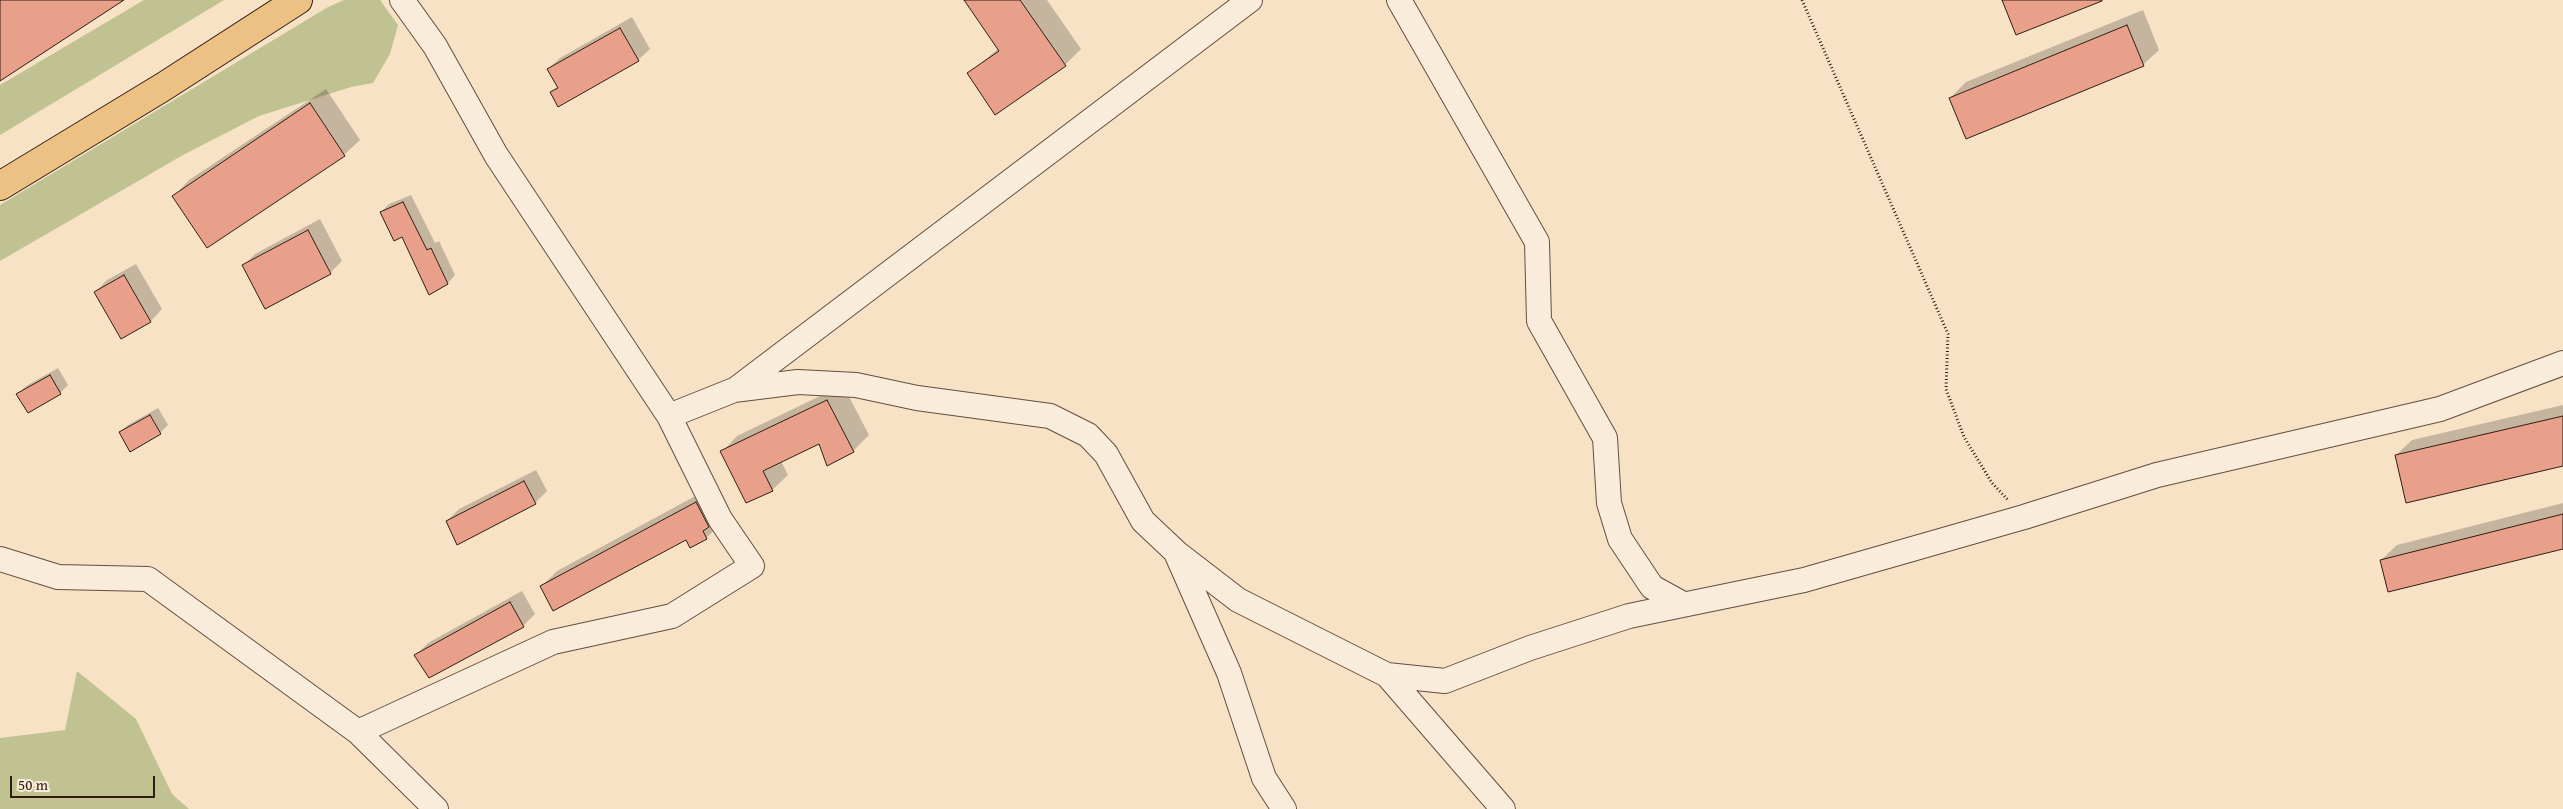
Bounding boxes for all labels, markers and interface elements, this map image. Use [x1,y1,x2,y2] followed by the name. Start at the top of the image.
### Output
[12,766,158,798] scale bar
[18,774,48,795] text: 50 m

